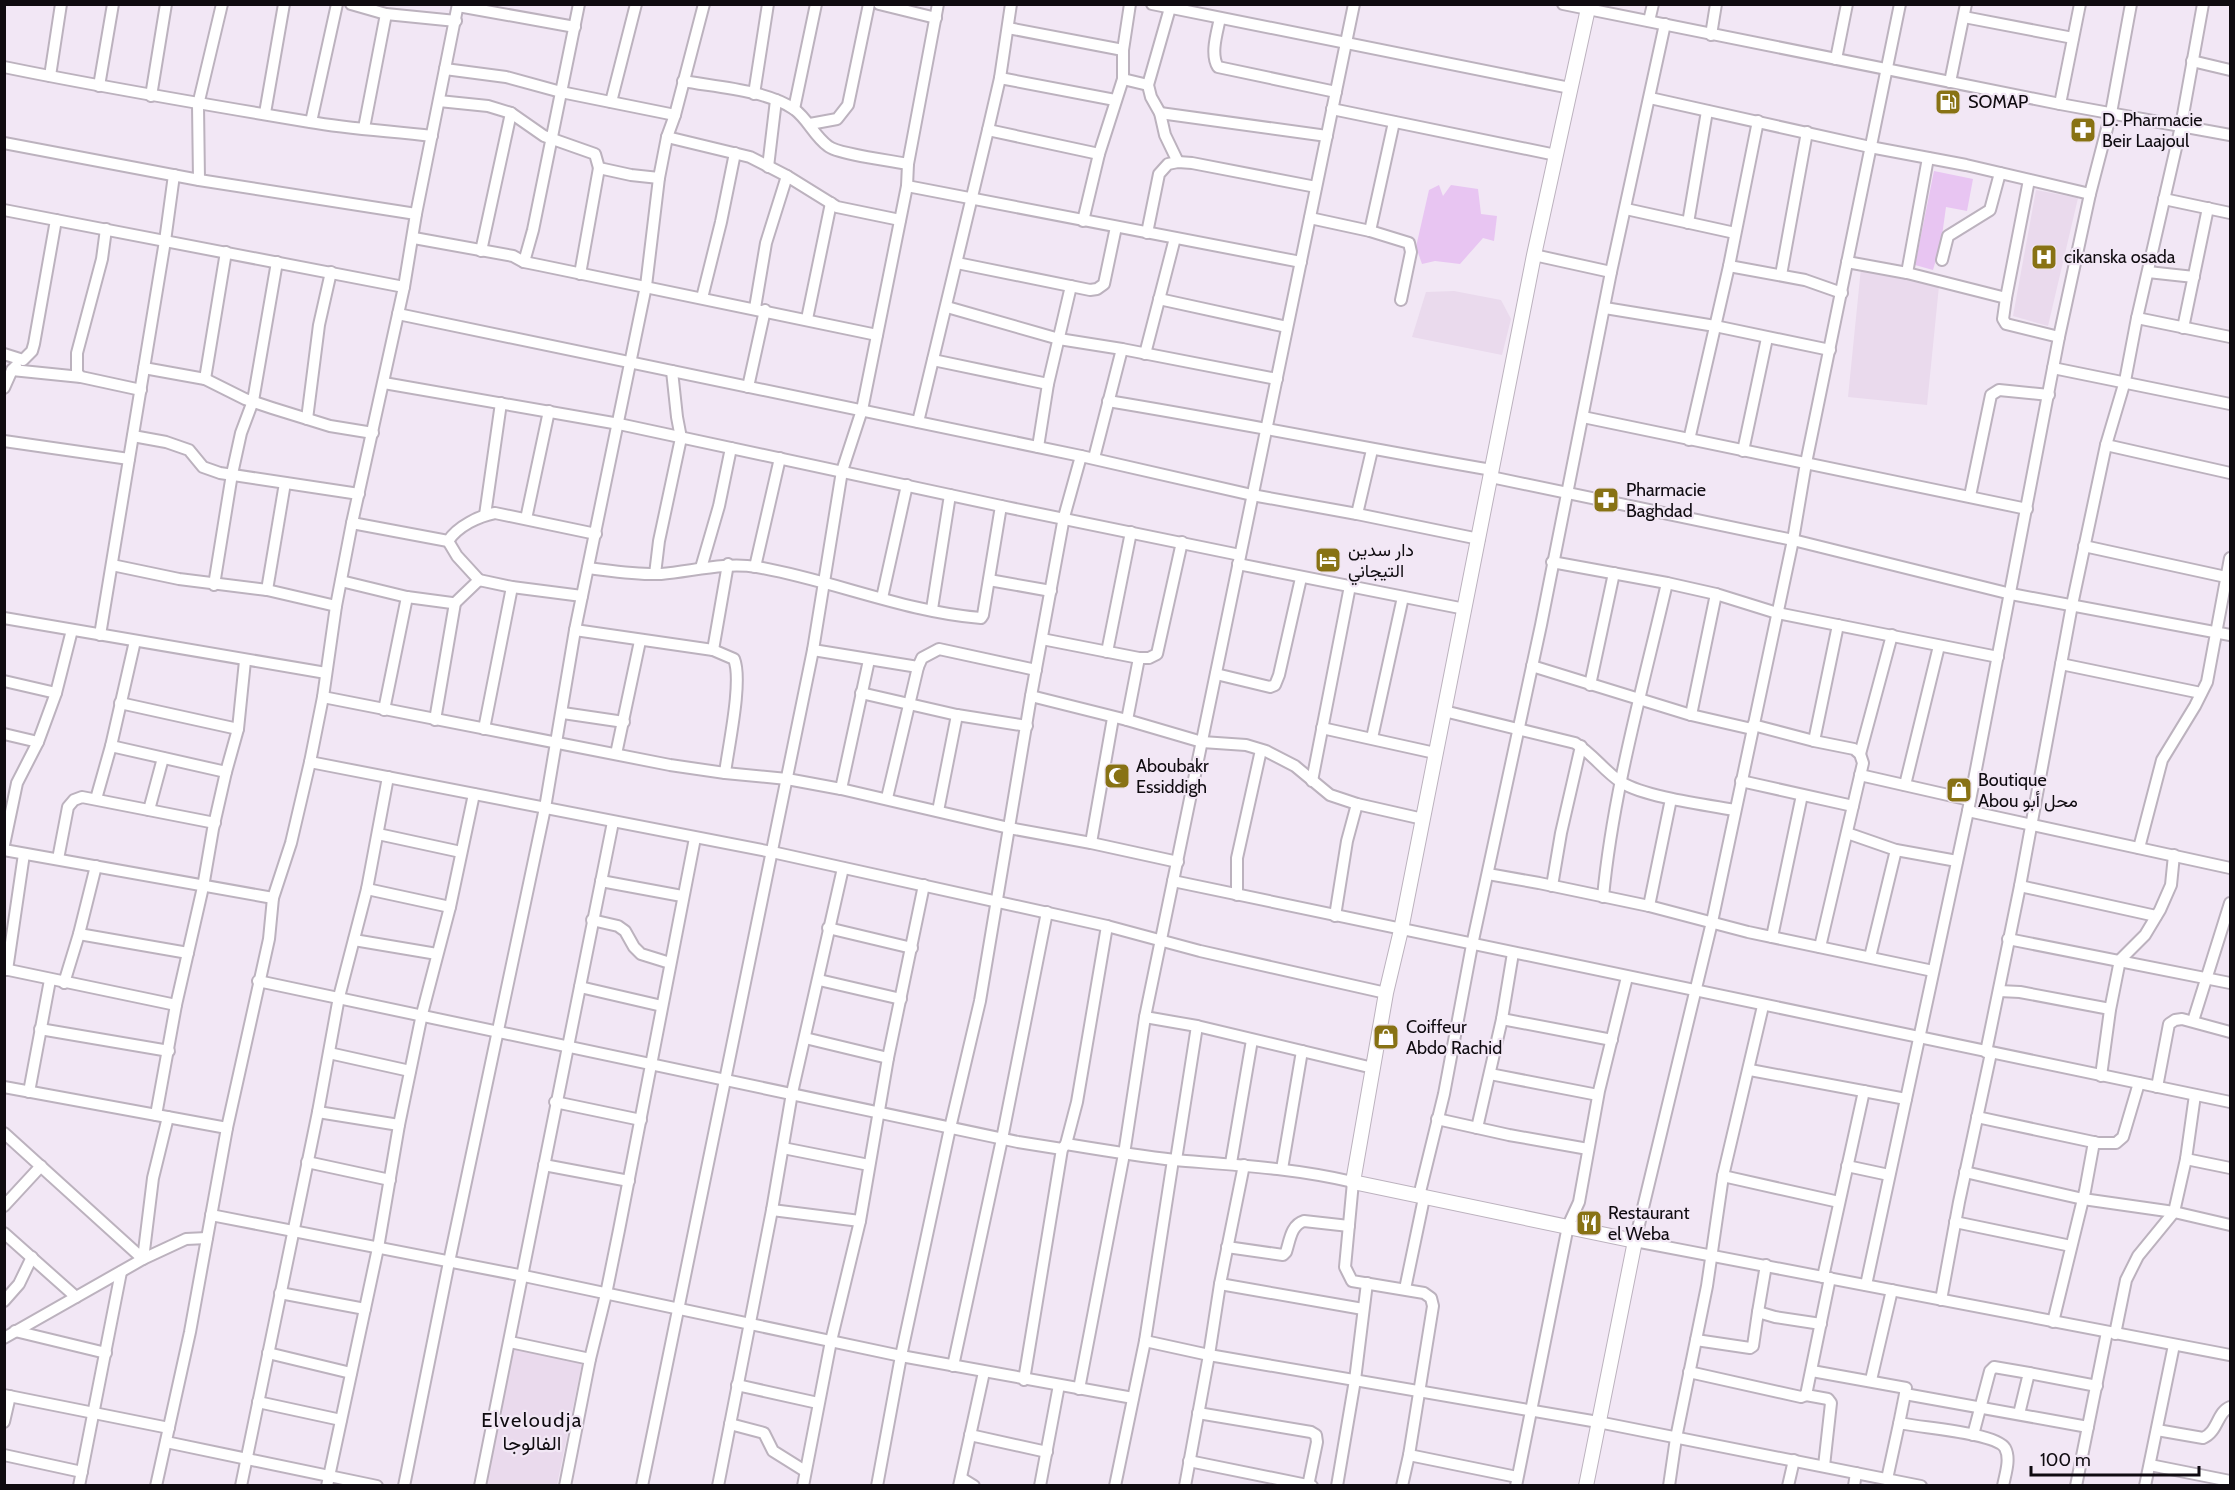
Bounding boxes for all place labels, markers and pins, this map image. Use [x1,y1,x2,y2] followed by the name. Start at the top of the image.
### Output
[1933,87,1963,117] fuel station icon: SOMAP
[1968,91,2028,113] place label: SOMAP
[2102,109,2203,152] place label: D. Pharmacie Beir Laajoul
[2068,115,2098,145] pharmacy icon: D. Pharmacie Beir Laajoul
[2029,242,2059,272] hospital icon: cikanska osada
[2064,246,2176,268] place label: cikanska osada
[1626,479,1706,522] place label: Pharmacie Baghdad
[1591,485,1621,515] pharmacy icon: Pharmacie Baghdad
[1348,539,1414,586] place label: دار سدين التيجاني
[1313,545,1343,575] hotel icon: دار سدين التيجاني
[1136,755,1209,798] place label: Aboubakr Essiddigh
[1102,761,1132,791] mosque icon: Aboubakr Essiddigh
[1978,769,2078,812] place label: Boutique Abou محل أبو
[1944,775,1974,805] shop icon: Boutique Abou محل أبو
[1406,1016,1502,1059] place label: Coiffeur Abdo Rachid
[1371,1022,1401,1052] shop icon: Coiffeur Abdo Rachid
[1608,1202,1690,1245] place label: Restaurant el Weba
[1574,1208,1604,1238] restaurant icon: Restaurant el Weba

